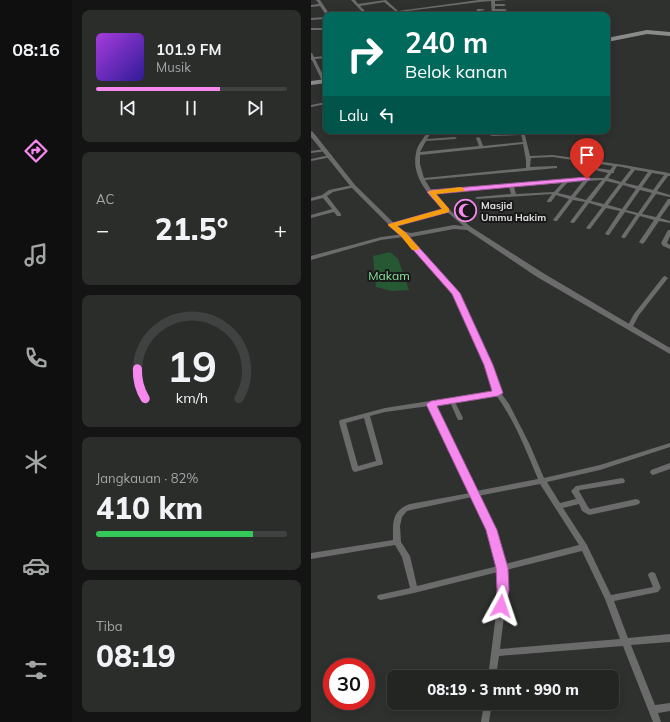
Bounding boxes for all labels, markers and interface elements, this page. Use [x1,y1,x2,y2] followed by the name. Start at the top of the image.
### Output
[405,25,488,60] text: 240 m
[339,28,391,80] icon: right
[12,38,60,61] text: 08:16
[156,40,221,59] text: 101.9 FM
[156,59,191,75] text: Musik
[405,60,507,83] text: Belok kanan
[117,97,139,119] icon: previous
[180,97,202,119] icon: pause
[244,97,266,119] icon: next
[376,104,398,126] icon: left
[339,106,368,125] text: Lalu
[22,137,50,165] icon: directions
[570,138,604,179] pin
[576,144,598,166] icon: arrive
[96,191,114,207] text: AC
[453,198,479,224] mosque icon: Masjid Ummu Hakim
[481,199,546,224] place label: Masjid Ummu Hakim
[155,210,228,248] text: 21.5°
[96,216,109,244] text: −
[274,216,287,244] text: +
[22,241,50,269] icon: music
[368,268,410,283] park label: Makam
[167,340,216,392] text: 19
[22,344,50,372] icon: phone
[175,389,208,407] text: km/h
[22,448,50,476] icon: climate
[96,470,198,486] text: Jangkauan · 82%
[96,489,203,527] text: 410 km
[22,552,50,580] icon: car
[480,585,522,627] position arrow
[96,618,123,634] text: Tiba
[96,637,176,675] text: 08:19
[22,656,50,684] icon: filters
[323,658,375,710] speed limit sign: 30
[427,680,579,699] text: 08:19 · 3 mnt · 990 m

